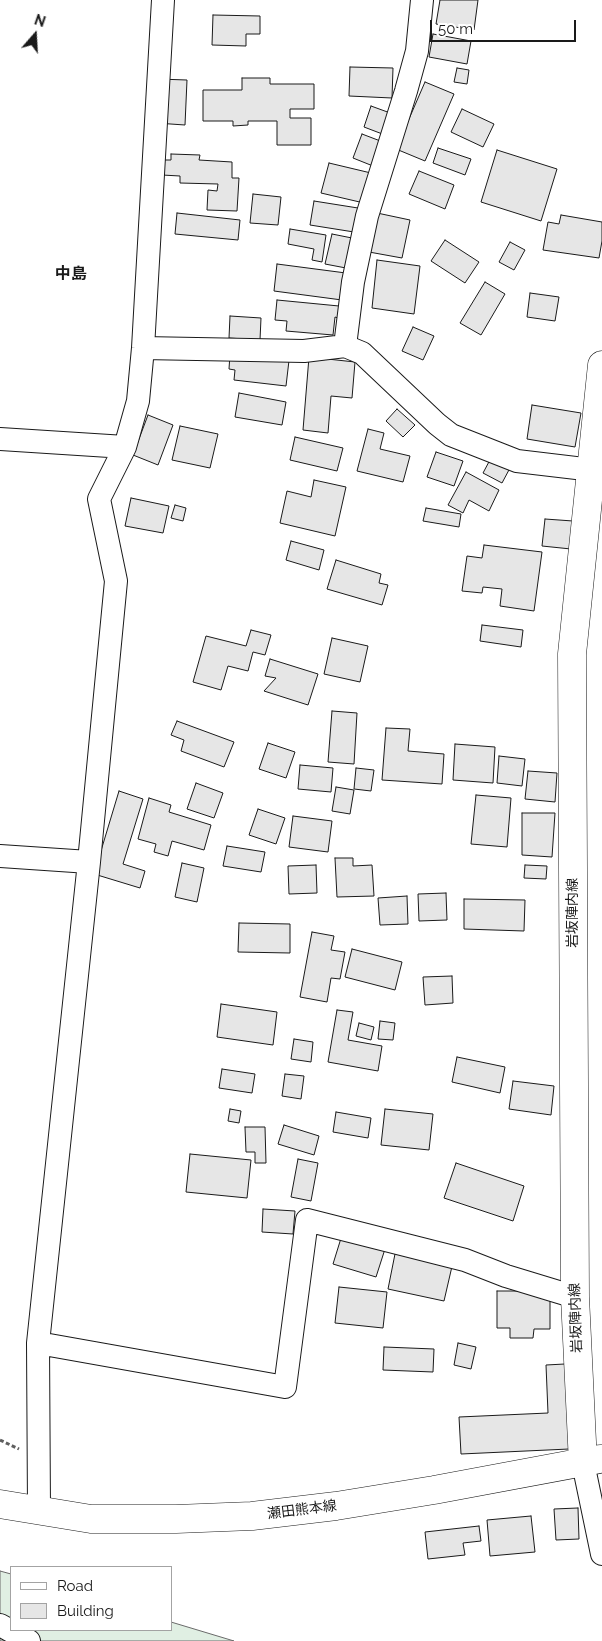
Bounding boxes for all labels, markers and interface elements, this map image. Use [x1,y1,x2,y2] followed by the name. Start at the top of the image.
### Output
[10,10,60,60] north arrow
[432,10,578,42] scale bar
[32,12,48,30] text: N
[438,20,473,38] text: 50 m
[55,264,87,284] district label: 中島
[565,878,581,948] street label: 岩坂陣内線
[566,1283,586,1353] street label: 岩坂陣内線
[266,1497,338,1523] street label: 瀬田熊本線
[10,1566,172,1631] legend
[57,1577,93,1595] text: Road
[57,1602,114,1620] text: Building

